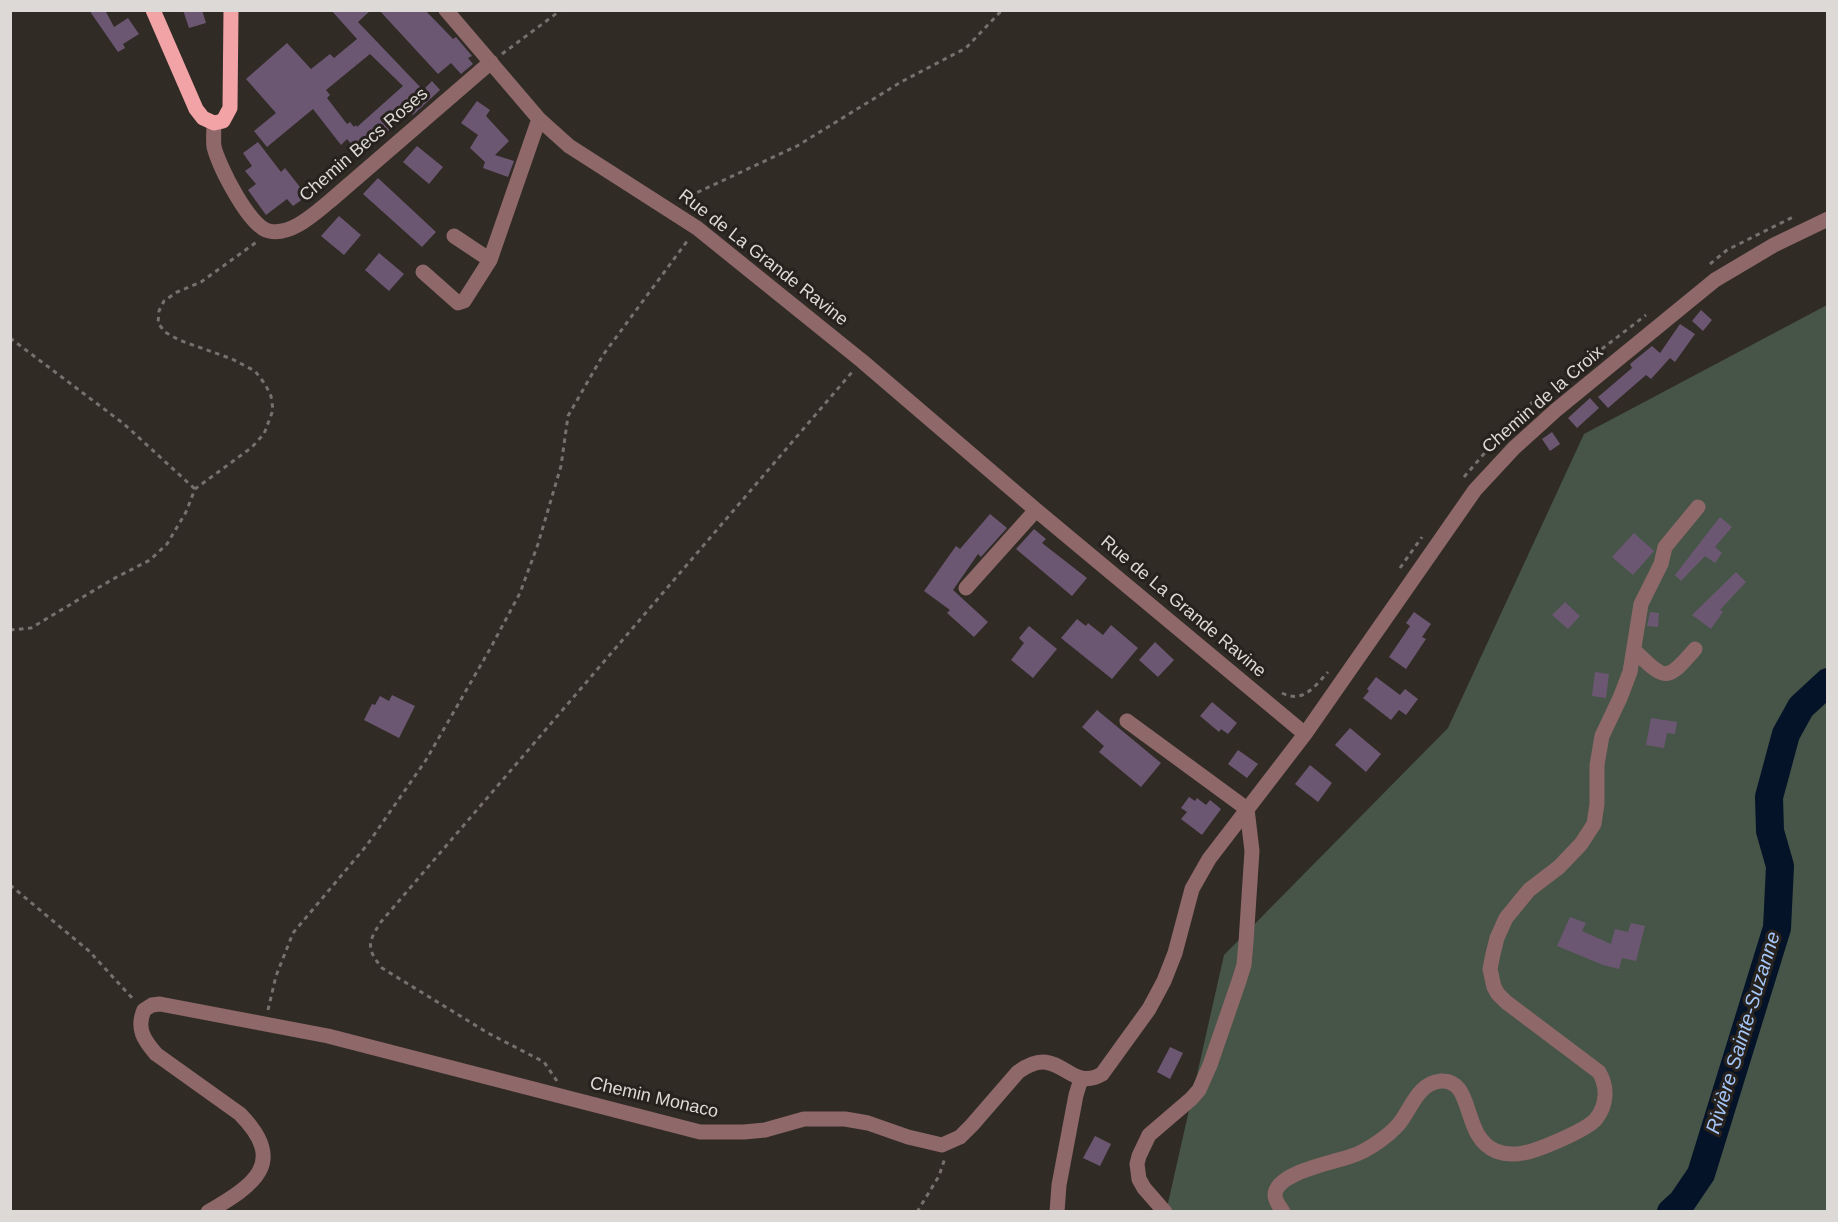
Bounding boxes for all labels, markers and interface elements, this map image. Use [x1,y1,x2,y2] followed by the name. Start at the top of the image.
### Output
[295,83,433,207] street label: Chemin Becs Roses
[674,185,852,331] street label: Rue de La Grande Ravine
[1478,342,1608,458] street label: Chemin de la Croix
[1096,532,1270,682] street label: Rue de La Grande Ravine
[1702,929,1786,1137] water label: Rivière Sainte-Suzanne
[588,1073,720,1123] street label: Chemin Monaco

